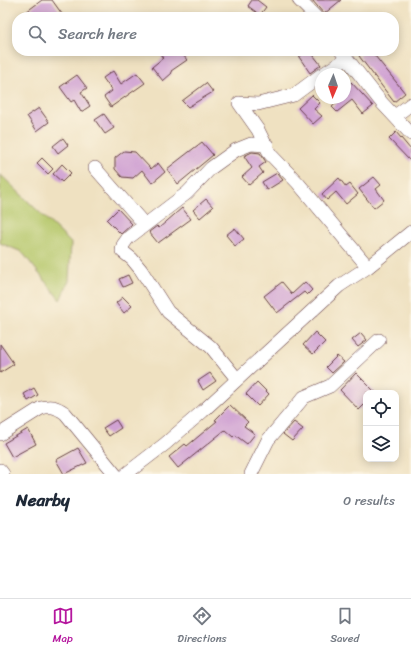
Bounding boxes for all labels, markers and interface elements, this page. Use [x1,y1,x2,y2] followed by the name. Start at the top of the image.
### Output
[12,12,399,56] search box
[58,21,137,47] text: Search here
[26,23,48,45] icon: search
[315,68,351,104] north arrow
[363,390,399,462] map controls
[363,390,399,426] button: locate
[363,426,399,462] button: layers
[16,485,70,515] text: Nearby
[343,489,395,512] text: 0 results
[52,605,74,648] tab: Map
[177,605,227,648] tab: Directions
[330,605,359,648] tab: Saved

